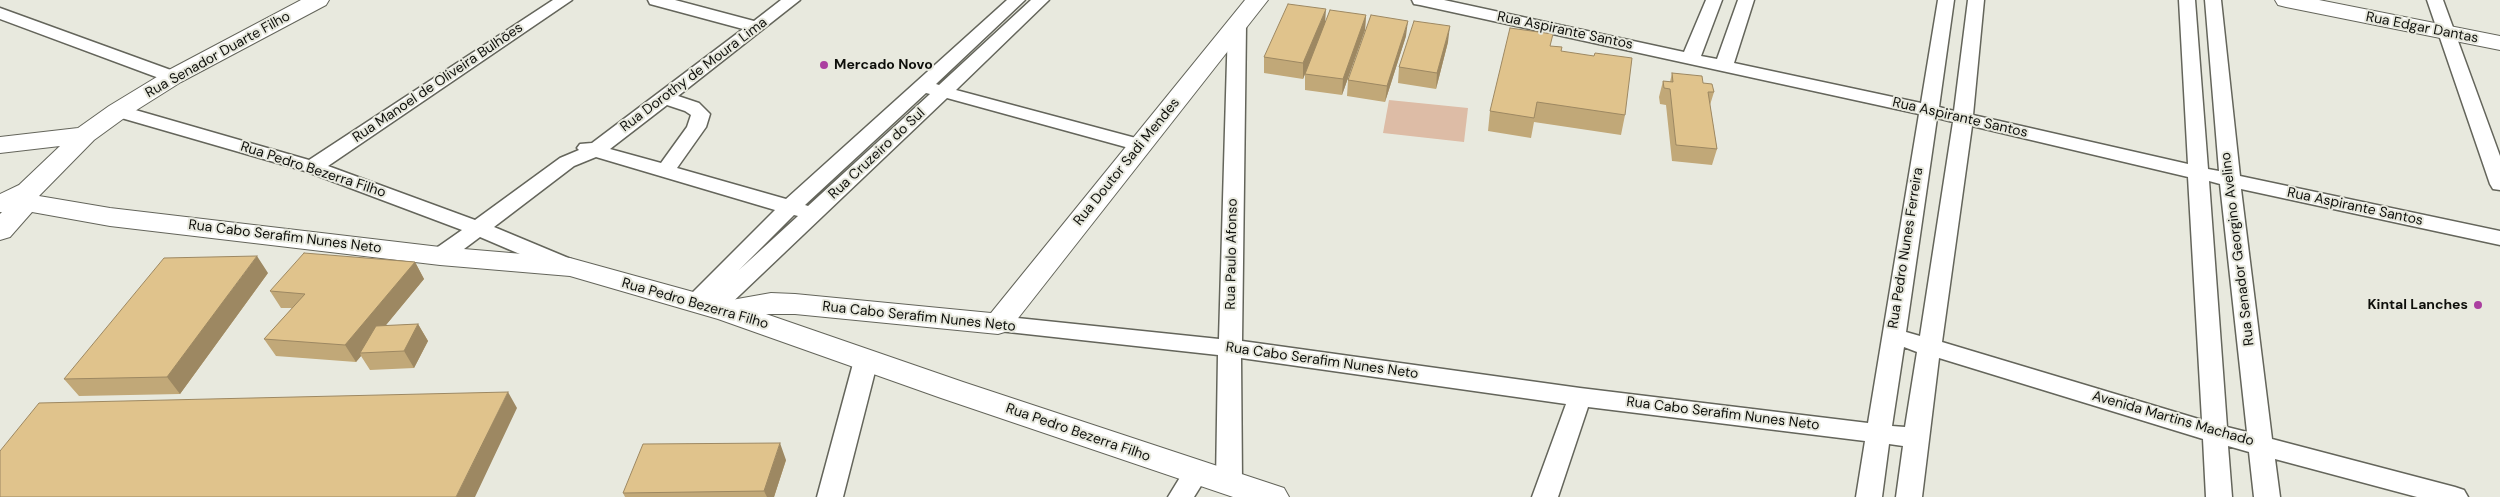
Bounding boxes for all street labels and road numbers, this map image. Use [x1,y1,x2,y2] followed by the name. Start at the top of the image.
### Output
[143,8,293,102] street label: Rua Senador Duarte Filho
[1496,8,1634,54] street label: Rua Aspirante Santos
[2364,9,2480,47] street label: Rua Edgar Dantas
[617,14,771,136] street label: Rua Dorothy de Moura Lima
[350,20,526,146] street label: Rua Manoel de Oliveira Bulhões
[1891,94,2029,142] street label: Rua Aspirante Santos
[1070,95,1184,229] street label: Rua Doutor Sadi Mendes
[825,105,929,203] street label: Rua Cruzeiro do Sul
[238,139,388,201] street label: Rua Pedro Bezerra Filho
[2218,151,2258,347] street label: Rua Senador Georgino Avelino
[1885,166,1927,330] street label: Rua Pedro Nunes Ferreira
[2286,184,2424,230] street label: Rua Aspirante Santos
[1223,198,1241,310] street label: Rua Paulo Afonso
[187,217,383,257] street label: Rua Cabo Serafim Nunes Neto
[620,275,770,333] street label: Rua Pedro Bezerra Filho
[821,298,1017,336] street label: Rua Cabo Serafim Nunes Neto
[1225,339,1419,383] street label: Rua Cabo Serafim Nunes Neto
[2090,388,2256,450] street label: Avenida Martins Machado
[1625,394,1821,434] street label: Rua Cabo Serafim Nunes Neto
[1003,400,1153,466] street label: Rua Pedro Bezerra Filho

